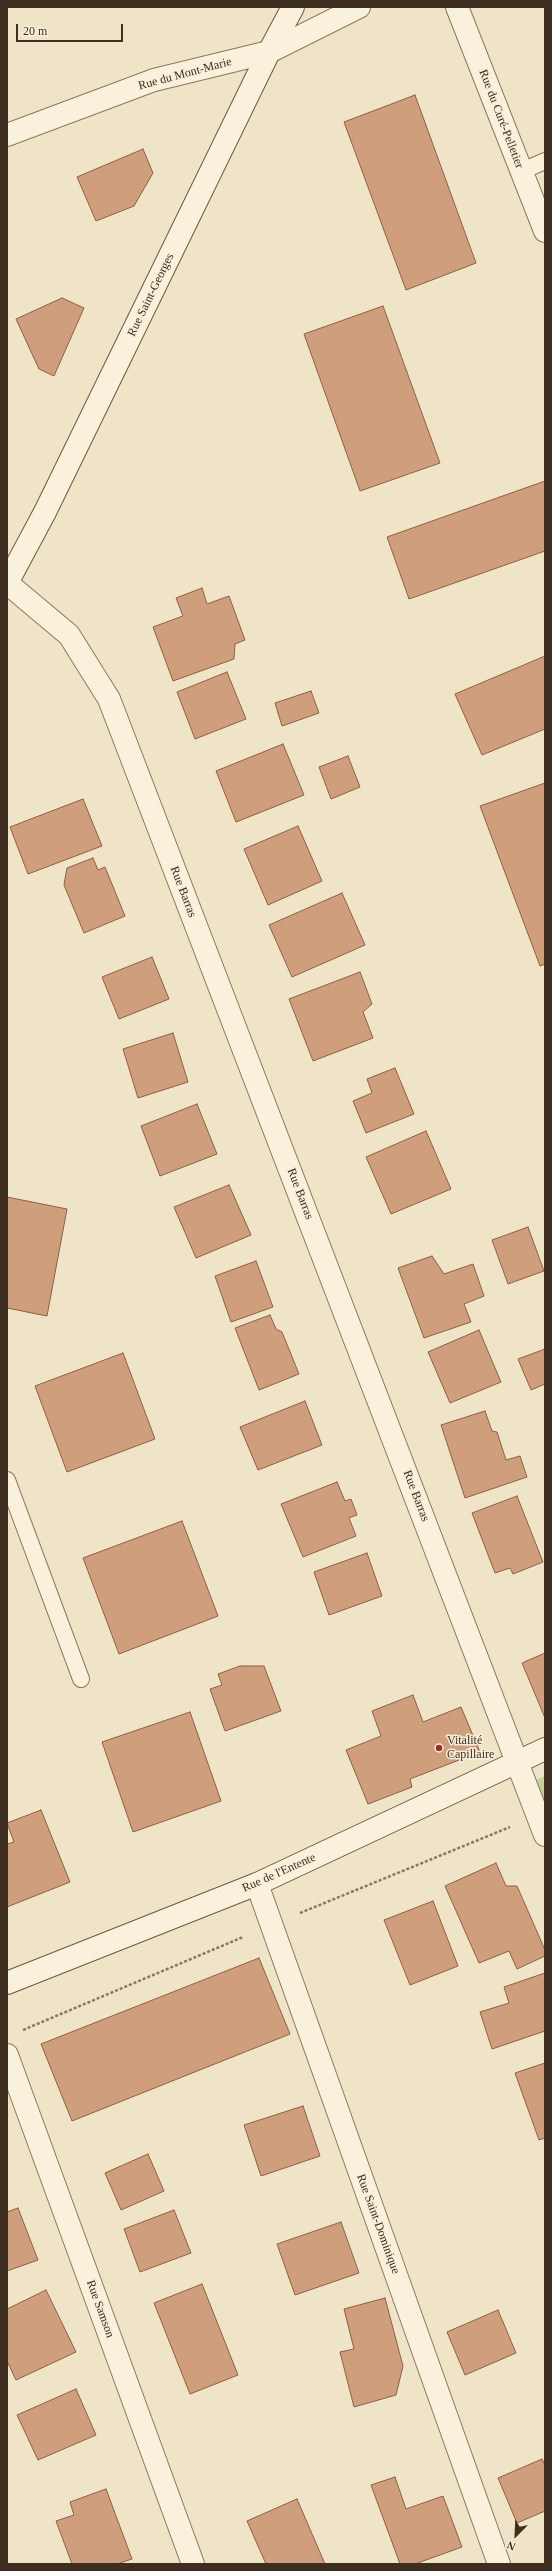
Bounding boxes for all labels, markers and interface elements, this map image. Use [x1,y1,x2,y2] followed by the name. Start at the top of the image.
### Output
[18,16,125,42] scale bar
[23,24,47,38] text: 20 m
[137,55,233,93] street label: Rue du Mont-Marie
[476,68,526,170] street label: Rue du Curé-Pelletier
[125,251,177,339] street label: Rue Saint-Georges
[167,864,199,920] street label: Rue Barras
[284,1166,316,1222] street label: Rue Barras
[400,1468,432,1524] street label: Rue Barras
[447,1734,494,1762] place label: Vitalité Capillaire
[434,1743,444,1753] marker: Vitalité Capillaire
[240,1850,318,1896] street label: Rue de l'Entente
[353,2172,403,2276] street label: Rue Saint-Dominique
[83,2278,117,2340] street label: Rue Samson
[496,2515,536,2555] north arrow
[505,2539,517,2553] text: N

